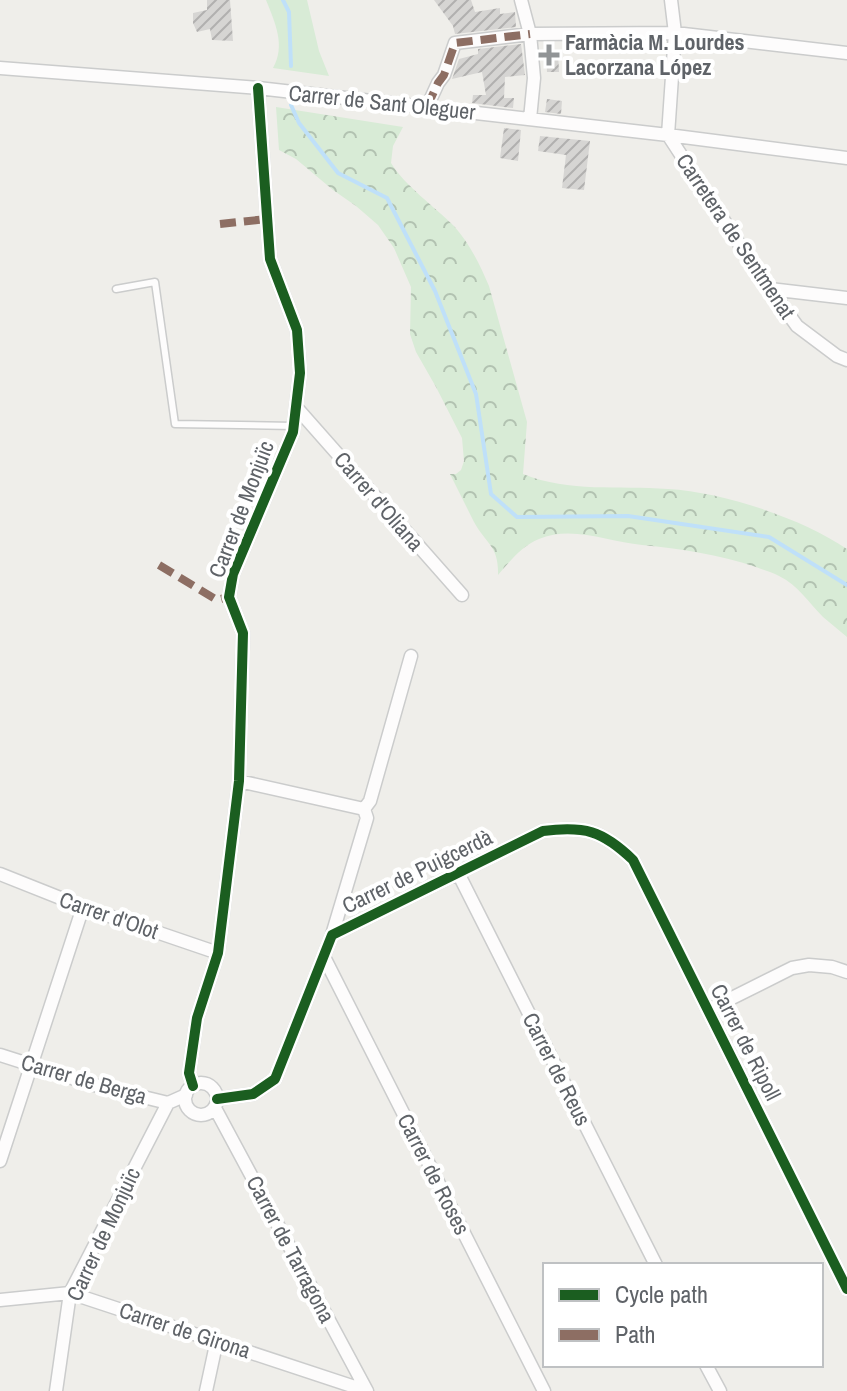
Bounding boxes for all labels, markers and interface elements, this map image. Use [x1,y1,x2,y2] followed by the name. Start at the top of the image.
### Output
[565,27,745,82] place label: Farmàcia M. Lourdes Lacorzana López
[540,46,558,64] marker: Farmàcia M. Lourdes Lacorzana López
[287,77,477,127] street label: Carrer de Sant Oleguer
[669,147,803,325] street label: Carretera de Sentmenat
[201,436,281,582] street label: Carrer de Monjuïc
[327,445,431,557] street label: Carrer d'Oliana
[337,822,497,920] street label: Carrer de Puigcerdà
[56,884,162,946] street label: Carrer d'Olot
[704,978,788,1106] street label: Carrer de Ripoll
[516,1007,598,1131] street label: Carrer de Reus
[18,1047,150,1111] street label: Carrer de Berga
[391,1108,477,1240] street label: Carrer de Roses
[59,1162,147,1306] street label: Carrer de Monjuïc
[240,1170,342,1328] street label: Carrer de Tarragona
[543,1263,823,1367] legend
[615,1278,708,1310] text: Cycle path
[116,1295,254,1365] street label: Carrer de Girona
[615,1318,656,1350] text: Path

